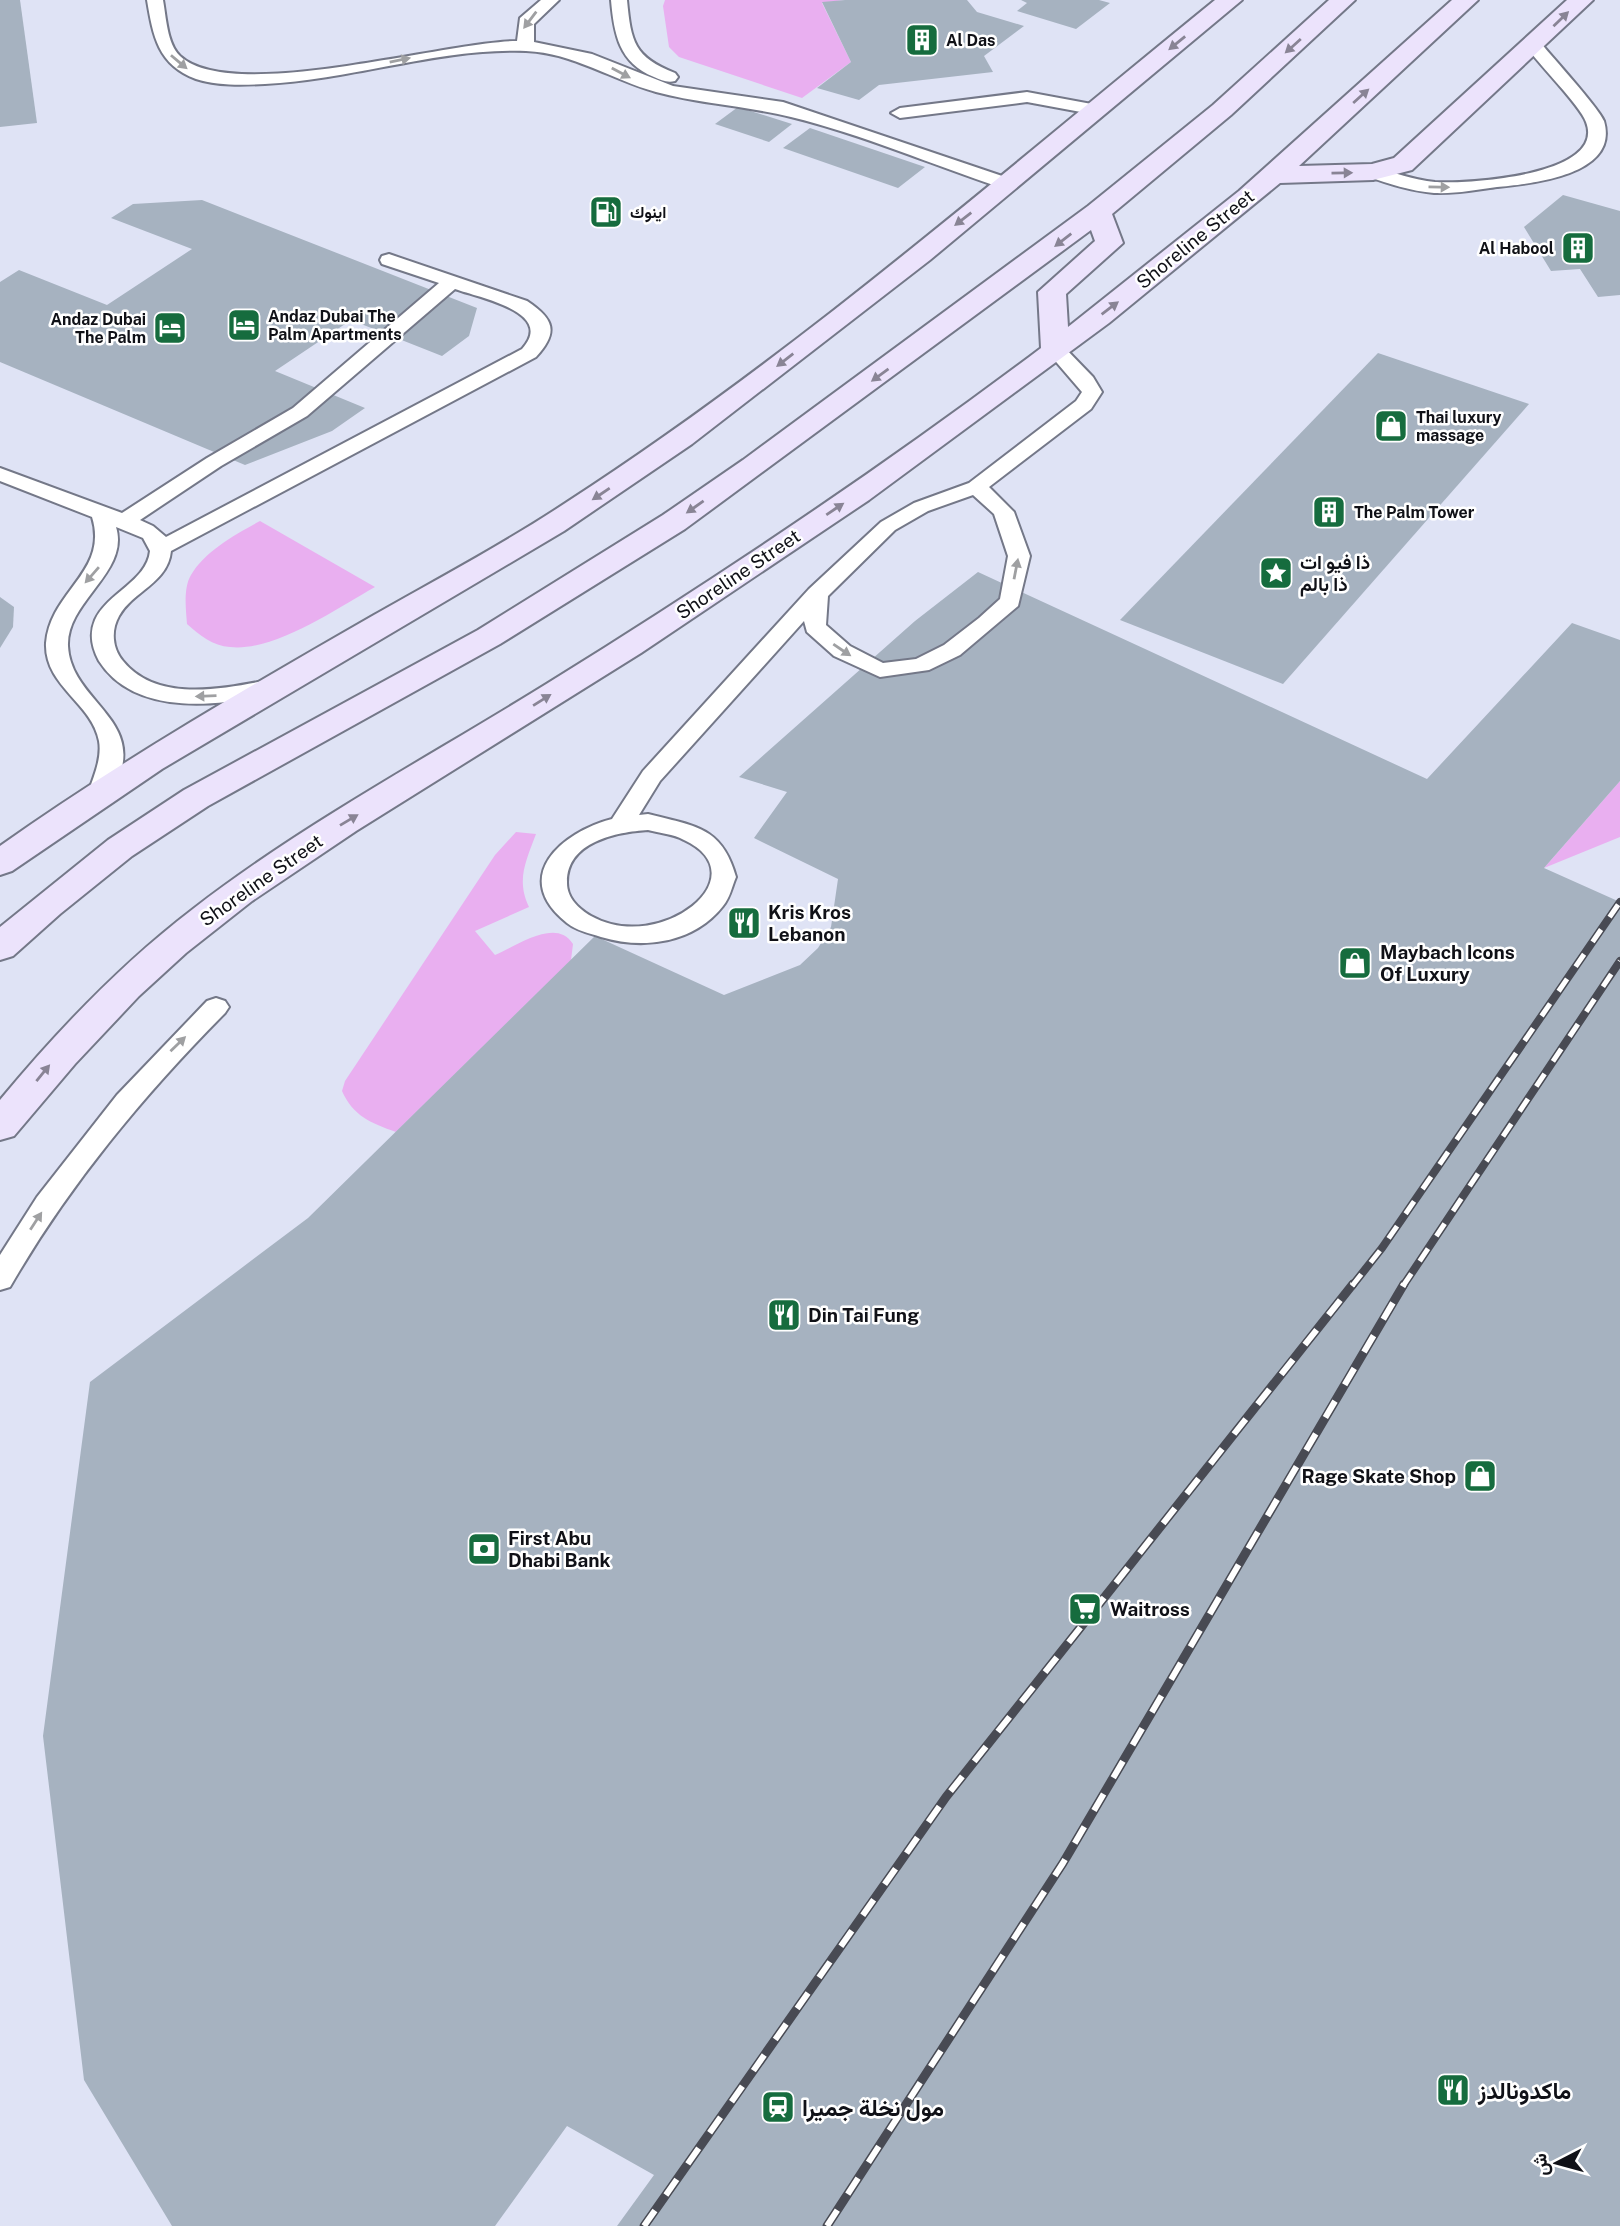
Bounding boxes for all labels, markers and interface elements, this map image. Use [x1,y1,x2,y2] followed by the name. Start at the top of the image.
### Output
[523,11,537,30] one-way arrow
[1552,12,1569,28] one-way arrow
[903,21,941,59] building icon: Al Das
[946,31,995,50] place label: Al Das
[1168,35,1185,50] one-way arrow
[1285,37,1302,53] one-way arrow
[169,54,187,69] one-way arrow
[389,54,411,65] one-way arrow
[611,68,631,79] one-way arrow
[1352,89,1369,104] one-way arrow
[1331,168,1353,179] one-way arrow
[1428,181,1450,193] one-way arrow
[1132,185,1258,293] street label: Shoreline Street
[587,193,625,231] fuel station icon: اينوك
[630,203,666,223] place label: اينوك
[955,211,973,226] one-way arrow
[1559,229,1597,267] building icon: Al Habool
[1054,232,1072,247] one-way arrow
[1479,239,1554,258] place label: Al Habool
[1100,300,1118,315] one-way arrow
[225,306,263,344] hotel icon: Andaz Dubai The Palm Apartments
[268,307,402,344] place label: Andaz Dubai The Palm Apartments
[151,309,189,347] hotel icon: Andaz Dubai The Palm
[50,310,146,347] place label: Andaz Dubai The Palm
[776,352,794,367] one-way arrow
[871,367,889,382] one-way arrow
[1372,407,1410,445] shop icon: Thai luxury massage
[1416,408,1501,445] place label: Thai luxury massage
[592,487,610,501] one-way arrow
[1310,493,1348,531] building icon: The Palm Tower
[686,500,704,514] one-way arrow
[826,502,844,516] one-way arrow
[1354,503,1475,522] place label: The Palm Tower
[672,524,804,624] street label: Shoreline Street
[1300,551,1370,597] place label: ذا فيو ات ذا بالم
[1257,554,1295,592] place icon: ذا فيو ات ذا بالم
[1011,558,1022,580] one-way arrow
[84,566,100,583] one-way arrow
[832,643,852,656] one-way arrow
[195,690,217,702] one-way arrow
[533,694,552,707] one-way arrow
[339,813,358,826] one-way arrow
[195,829,327,931] street label: Shoreline Street
[768,901,851,945] place label: Kris Kros Lebanon
[725,904,763,942] restaurant icon: Kris Kros Lebanon
[1380,941,1515,985] place label: Maybach Icons Of Luxury
[1336,944,1374,982] shop icon: Maybach Icons Of Luxury
[170,1036,186,1053] one-way arrow
[35,1065,50,1082] one-way arrow
[29,1211,42,1230] one-way arrow
[765,1296,803,1334] restaurant icon: Din Tai Fung
[808,1304,919,1326] place label: Din Tai Fung
[1461,1457,1499,1495] shop icon: Rage Skate Shop
[1301,1465,1456,1487] place label: Rage Skate Shop
[508,1527,611,1571] place label: First Abu Dhabi Bank
[465,1530,503,1568] bank icon: First Abu Dhabi Bank
[1066,1590,1104,1628] supermarket icon: Waitross
[1110,1598,1190,1620] place label: Waitross
[1434,2071,1472,2109] restaurant icon: ماكدونالدز
[1477,2077,1571,2106] place label: ماكدونالدز
[759,2088,797,2126] station icon: مول نخلة جميرا
[802,2094,944,2123] place label: مول نخلة جميرا
[1522,2128,1592,2198] north arrow
[1528,2152,1553,2177] text: ش

